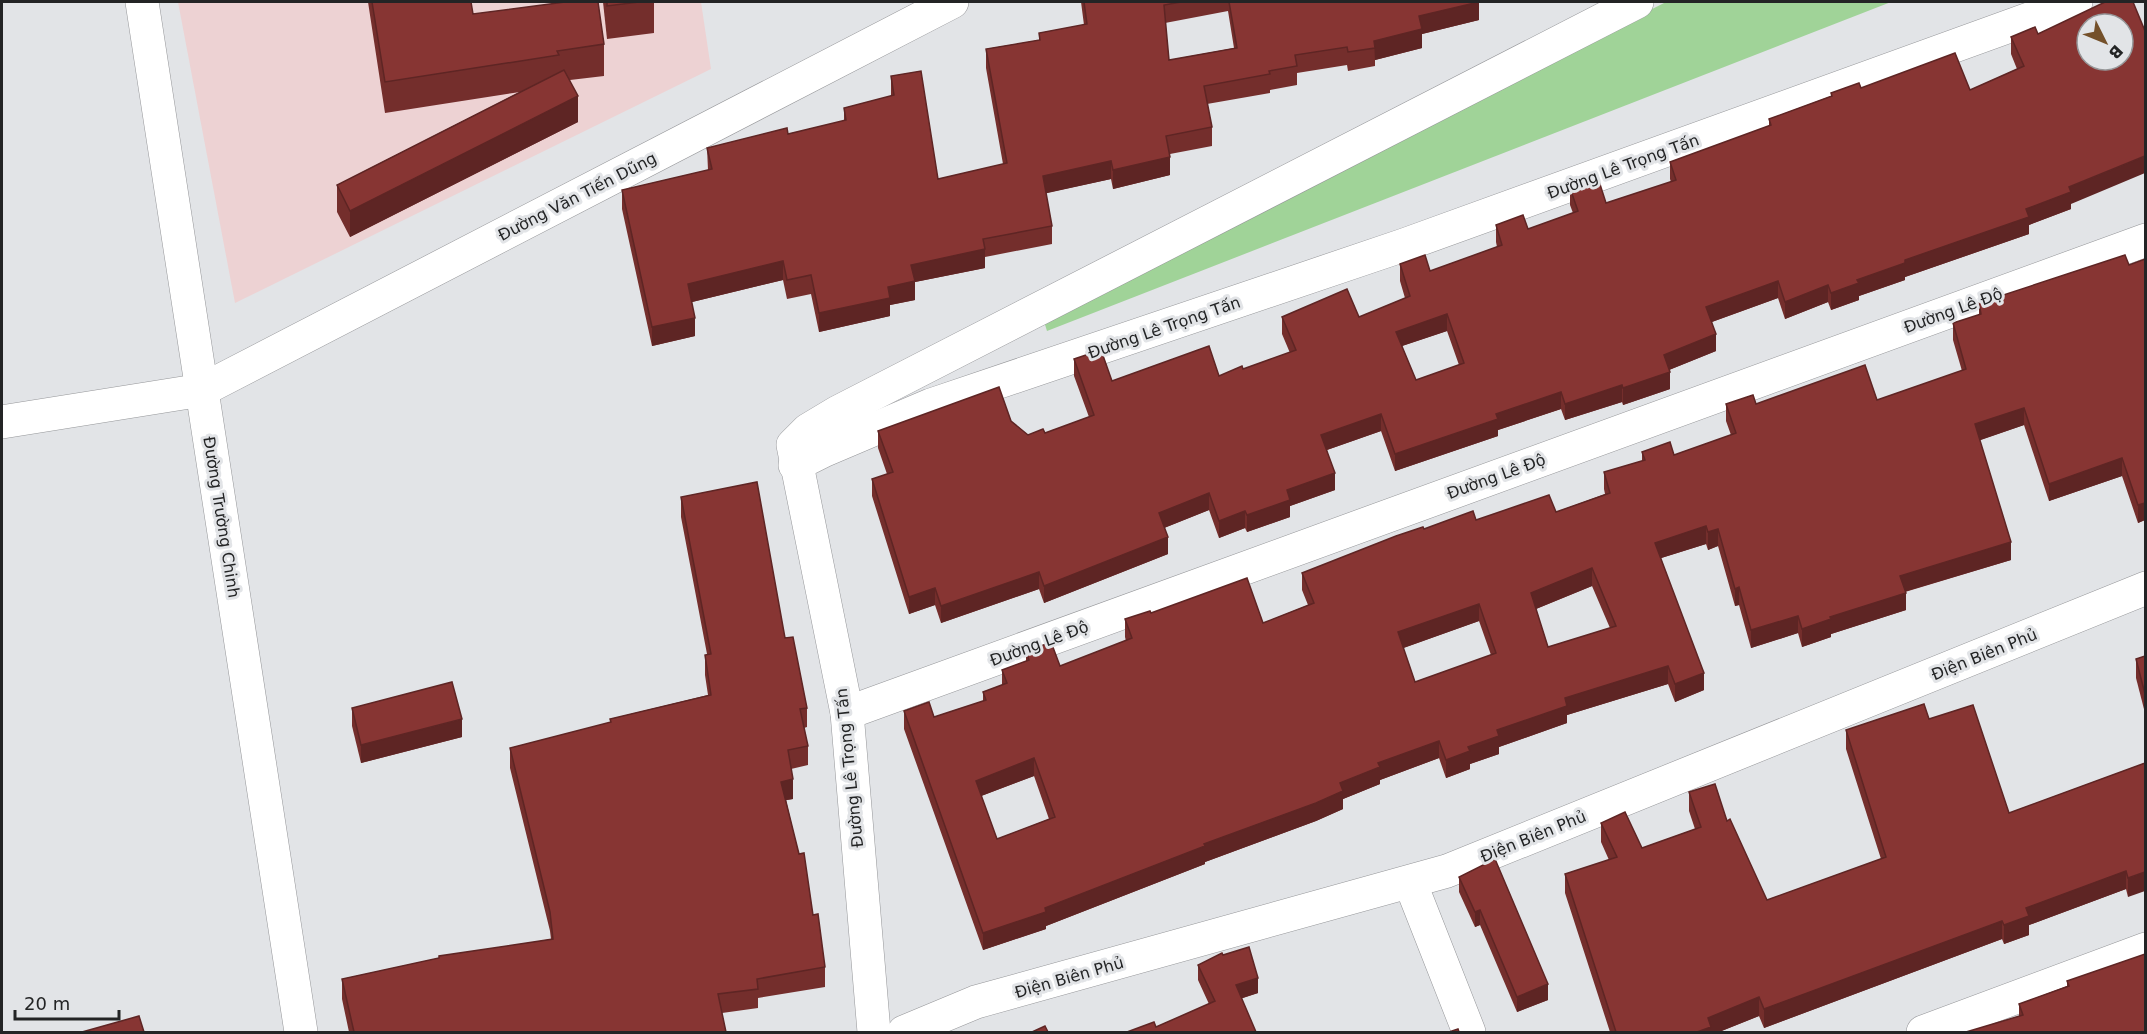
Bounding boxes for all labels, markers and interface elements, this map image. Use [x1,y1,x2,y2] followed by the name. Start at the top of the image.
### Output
[2075,12,2135,72] north arrow
[2104,41,2127,63] text: B
[1545,130,1702,203] street label: Đường Lê Trọng Tấn
[495,148,660,245] street label: Đường Văn Tiến Dũng
[1901,284,2005,337] street label: Đường Lê Độ
[1085,292,1243,363] street label: Đường Lê Trọng Tấn
[199,435,244,599] street label: Đường Trường Chinh
[1444,450,1548,503] street label: Đường Lê Độ
[987,617,1091,670] street label: Đường Lê Độ
[1929,625,2040,684] street label: Điện Biên Phủ
[832,687,867,849] street label: Đường Lê Trọng Tấn
[1478,807,1589,866] street label: Điện Biên Phủ
[1013,953,1126,1002] street label: Điện Biên Phủ
[15,983,118,1021] scale bar
[24,993,70,1014] text: 20 m

